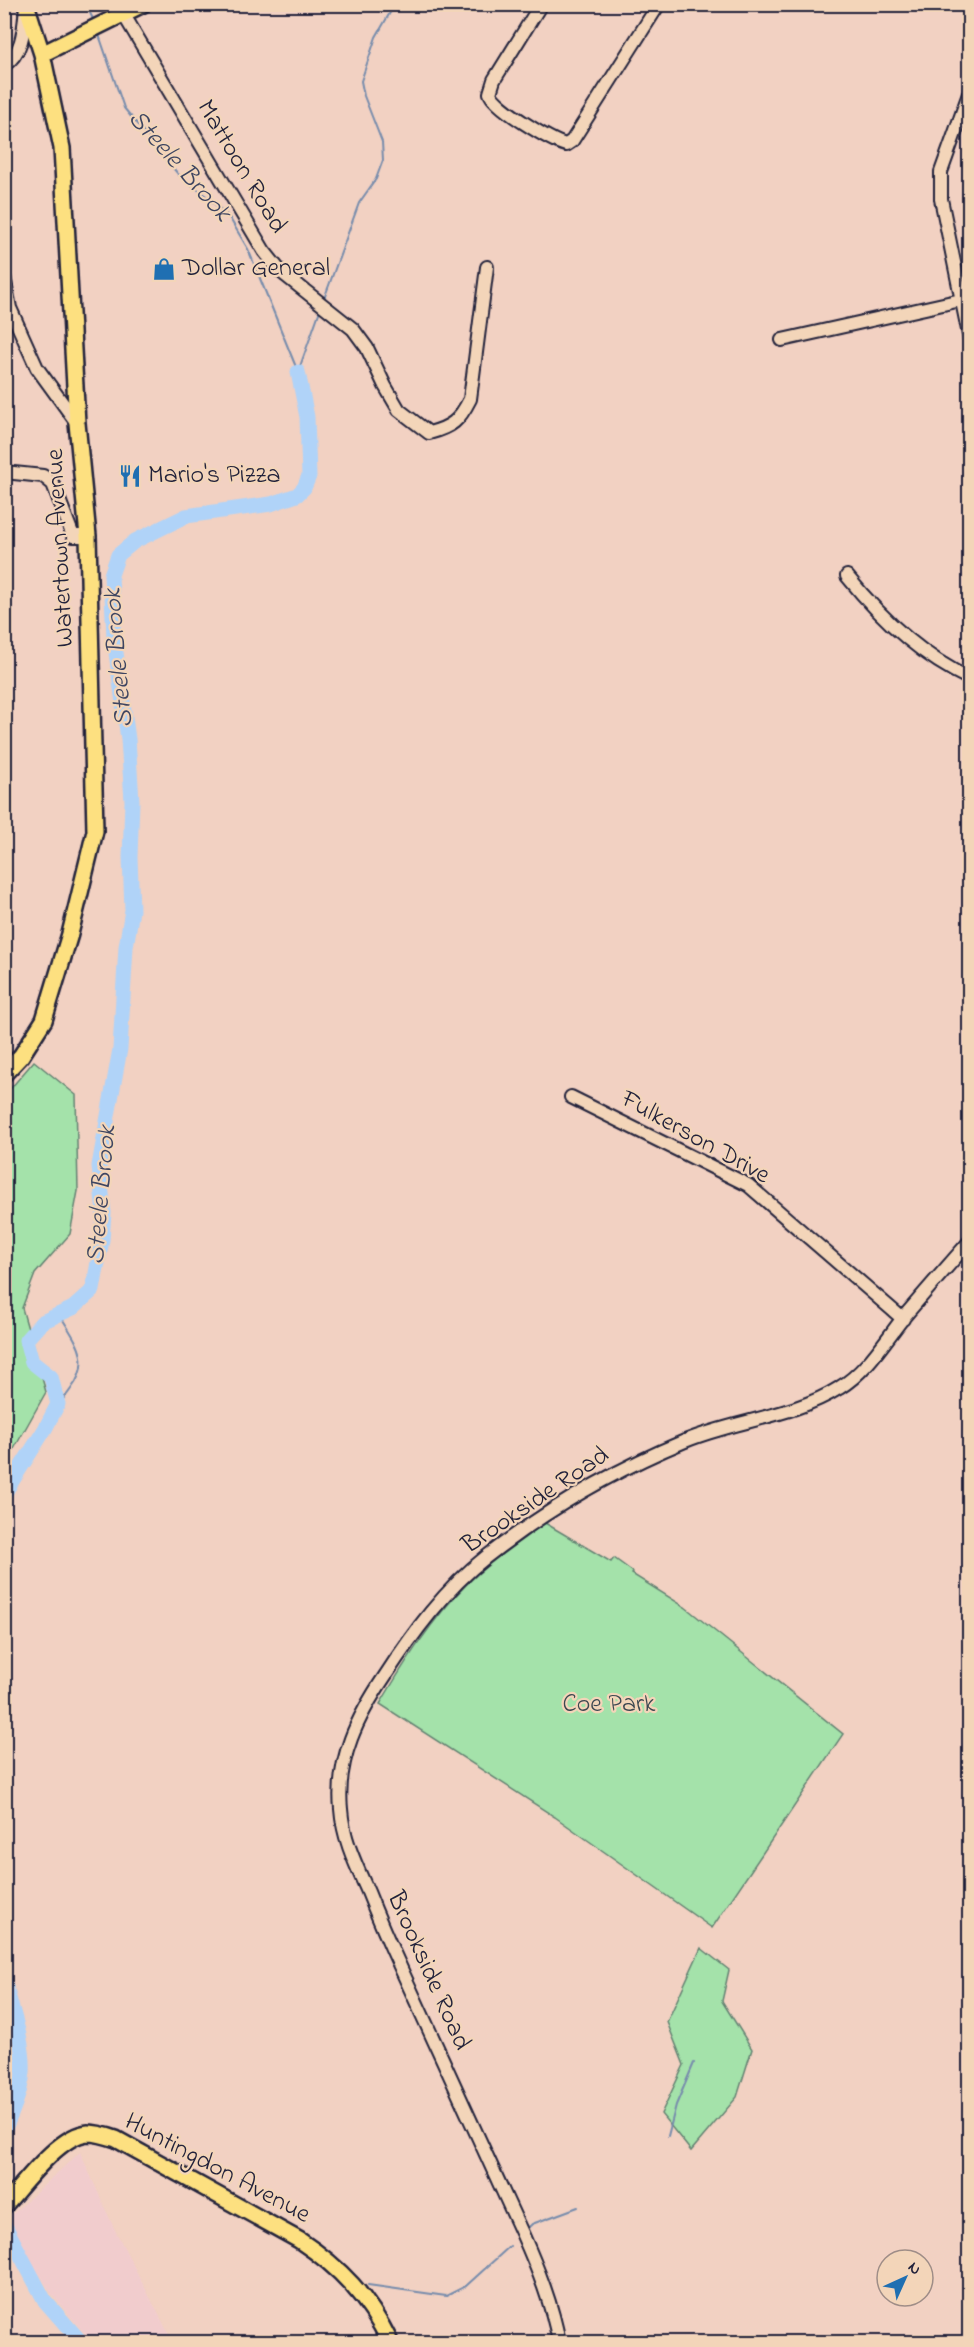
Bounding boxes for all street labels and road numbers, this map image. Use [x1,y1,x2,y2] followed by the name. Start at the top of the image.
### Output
[186,93,296,241] street label: Mattoon Road
[37,447,85,648] street label: Watertown Avenue
[612,1081,777,1195] street label: Fulkerson Drive
[454,1437,618,1565] street label: Brookside Road
[376,1885,480,2057] street label: Brookside Road
[117,2104,317,2234] street label: Huntingdon Avenue

